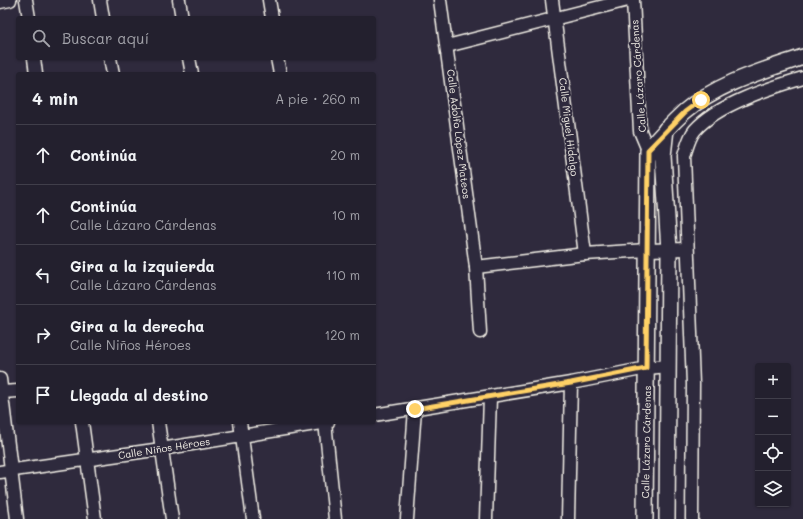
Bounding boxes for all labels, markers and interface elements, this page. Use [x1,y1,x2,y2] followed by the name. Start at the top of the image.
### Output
[16,16,376,60] search box
[627,19,649,133] street label: Calle Lázaro Cárdenas
[30,27,52,49] icon: search
[62,28,149,48] text: Buscar aquí
[444,68,474,200] street label: Calle Adolfo López Mateos
[556,77,582,177] street label: Calle Miguel Hidalgo
[32,87,78,109] text: 4 min
[275,90,360,107] text: A pie · 260 m
[692,91,710,109] route start
[32,144,54,166] icon: ahead
[70,145,137,165] text: Continúa
[330,146,360,163] text: 20 m
[70,196,137,216] text: Continúa
[32,204,54,226] icon: ahead
[332,206,360,223] text: 10 m
[70,216,217,233] text: Calle Lázaro Cárdenas
[70,256,215,276] text: Gira a la izquierda
[32,264,54,286] icon: left
[326,266,360,283] text: 110 m
[70,276,217,293] text: Calle Lázaro Cárdenas
[70,316,204,336] text: Gira a la derecha
[32,324,54,346] icon: right
[324,326,360,343] text: 120 m
[70,336,191,353] text: Calle Niños Héroes
[755,363,791,507] map controls
[755,363,791,399] button: +
[32,384,54,406] icon: arrive
[70,385,208,405] text: Llegada al destino
[638,385,654,498] street label: Calle Lázaro Cárdenas
[755,399,791,435] button: −
[406,400,424,418] route end
[117,434,211,462] street label: Calle Niños Héroes
[755,435,791,471] button: locate
[755,471,791,507] button: layers

